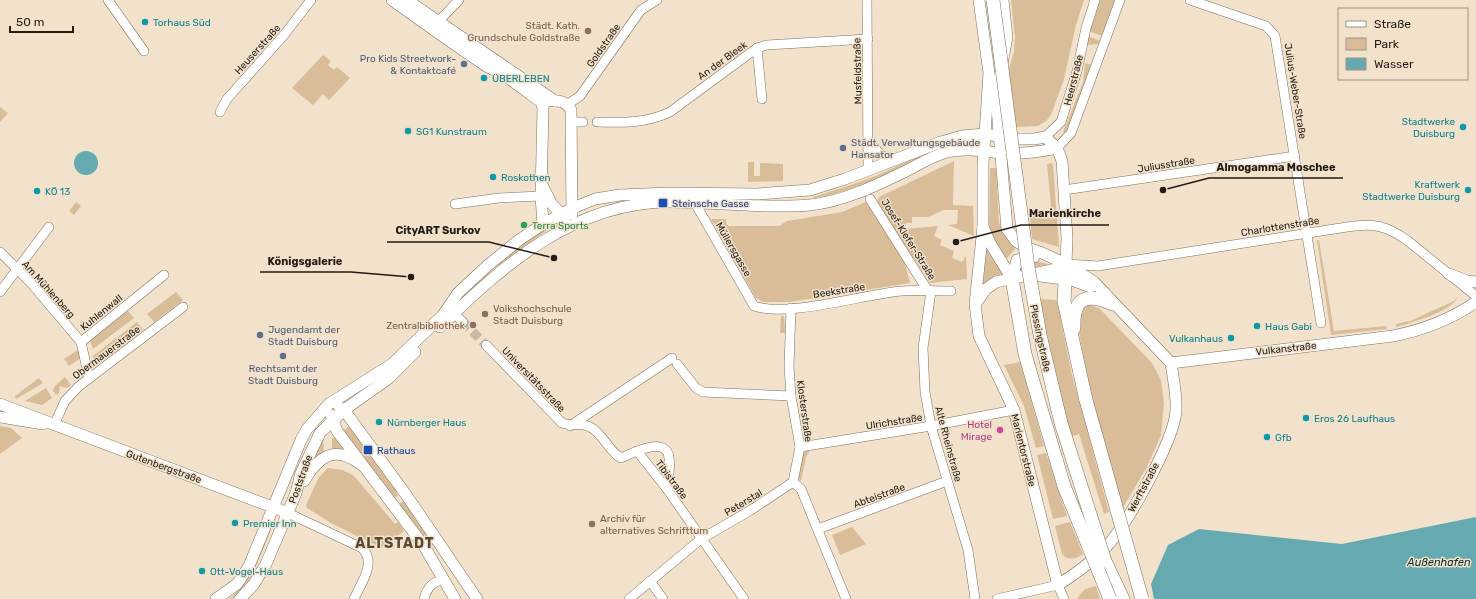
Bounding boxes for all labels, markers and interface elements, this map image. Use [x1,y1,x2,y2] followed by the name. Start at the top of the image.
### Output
[10,8,73,34] scale bar
[1338,8,1468,80] legend
[16,15,44,29] text: 50 m
[140,17,150,27] marker: Torhaus Süd
[153,17,211,29] place label: Torhaus Süd
[1374,17,1411,31] text: Straße
[467,20,580,44] place label: Städt. Kath. Grundschule Goldstraße
[584,21,623,70] street label: Goldstraße
[232,22,284,77] street label: Heuserstraße
[583,26,593,36] marker: Städt. Kath. Grundschule Goldstraße
[851,37,865,104] street label: Musfeldstraße
[1374,37,1400,51] text: Park
[695,38,750,83] street label: An der Bleek
[1282,42,1309,140] street label: Julius-Weber-Straße
[360,53,456,77] place label: Pro Kids Streetwork- & Kontaktcafé
[1062,53,1086,107] street label: Heerstraße
[1374,57,1414,71] text: Wasser
[459,59,469,69] marker: Pro Kids Streetwork- & Kontaktcafé
[479,73,489,83] marker: ÜBERLEBEN
[492,73,550,85] place label: ÜBERLEBEN
[1402,116,1455,140] place label: Stadtwerke Duisburg
[1458,122,1468,132] marker: Stadtwerke Duisburg
[403,126,413,136] marker: SG1 Kunstraum
[416,126,487,138] place label: SG1 Kunstraum
[851,137,981,161] place label: Städt. Verwaltungsgebäude Hansator
[838,143,848,153] marker: Städt. Verwaltungsgebäude Hansator
[1137,154,1196,175] street label: Juliusstraße
[1209,155,1343,178] callout: Almogamma Moschee
[1217,161,1336,174] text: Almogamma Moschee
[488,172,498,182] marker: Roskothen
[501,172,551,184] place label: Roskothen
[1362,179,1461,203] place label: Kraftwerk Stadtwerke Duisburg
[1463,185,1473,195] marker: Kraftwerk Stadtwerke Duisburg
[32,186,42,196] marker: KÖ 13
[45,186,70,198] place label: KÖ 13
[657,197,669,209] marker: Steinsche Gasse
[878,197,938,283] street label: Josef-Kiefer-Straße
[672,198,749,210] place label: Steinsche Gasse
[1021,202,1109,225] callout: Marienkirche
[1029,207,1101,220] text: Marienkirche
[1240,215,1321,239] street label: Charlottenstraße
[387,219,489,242] callout: CityART Surkov
[519,220,529,230] marker: Terra Sports
[532,220,589,232] place label: Terra Sports
[713,220,754,279] street label: Müllersgasse
[395,224,481,237] text: CityART Surkov
[260,249,351,272] callout: Königsgalerie
[268,255,343,268] text: Königsgalerie
[19,258,77,321] street label: Am Mühlenberg
[812,281,866,301] street label: Beekstraße
[78,292,125,333] street label: Kuhlenwall
[493,303,572,327] place label: Volkshochschule Stadt Duisburg
[1027,303,1053,374] street label: Plessingstraße
[480,309,490,319] marker: Volkshochschule Stadt Duisburg
[386,320,466,332] place label: Zentralbibliothek
[468,320,478,330] marker: Zentralbibliothek
[1252,321,1262,331] marker: Haus Gabi
[1265,321,1312,333] place label: Haus Gabi
[70,323,143,382] street label: Obermauerstraße
[268,324,340,348] place label: Jugendamt der Stadt Duisburg
[255,330,265,340] marker: Jugendamt der Stadt Duisburg
[1169,333,1223,345] place label: Vulkanhaus
[1226,333,1236,343] marker: Vulkanhaus
[1255,340,1317,358] street label: Vulkanstraße
[499,345,568,415] street label: Universitätsstraße
[278,351,288,361] marker: Rechtsamt der Stadt Duisburg
[248,363,318,387] place label: Rechtsamt der Stadt Duisburg
[794,379,814,443] street label: Klosterstraße
[932,405,964,484] street label: Alte Rheinstraße
[865,412,924,432] street label: Ulrichstraße
[1008,413,1038,488] street label: Marientorstraße
[1301,413,1311,423] marker: Eros 26 Laufhaus
[1314,413,1395,425] place label: Eros 26 Laufhaus
[374,417,384,427] marker: Nürnberger Haus
[387,417,466,429] place label: Nürnberger Haus
[961,419,992,443] place label: Hotel Mirage
[995,425,1005,435] marker: Hotel Mirage
[1262,432,1272,442] marker: Gfb
[1275,432,1292,444] place label: Gfb
[362,444,374,456] marker: Rathaus
[377,445,416,457] place label: Rathaus
[124,448,203,486] street label: Gutenbergstraße
[287,453,315,505] street label: Poststraße
[652,458,690,502] street label: Tibistraße
[1126,460,1162,514] street label: Werftstraße
[852,481,907,511] street label: Abteistraße
[722,487,765,519] street label: Peterstal
[600,513,708,537] place label: Archiv für alternatives Schrifttum
[230,518,240,528] marker: Premier Inn
[243,518,297,530] place label: Premier Inn
[587,519,597,529] marker: Archiv für alternatives Schrifttum
[355,535,435,552] district label: ALTSTADT
[1406,556,1471,569] water label: Außenhafen
[197,566,207,576] marker: Ott-Vogel-Haus
[210,566,283,578] place label: Ott-Vogel-Haus

